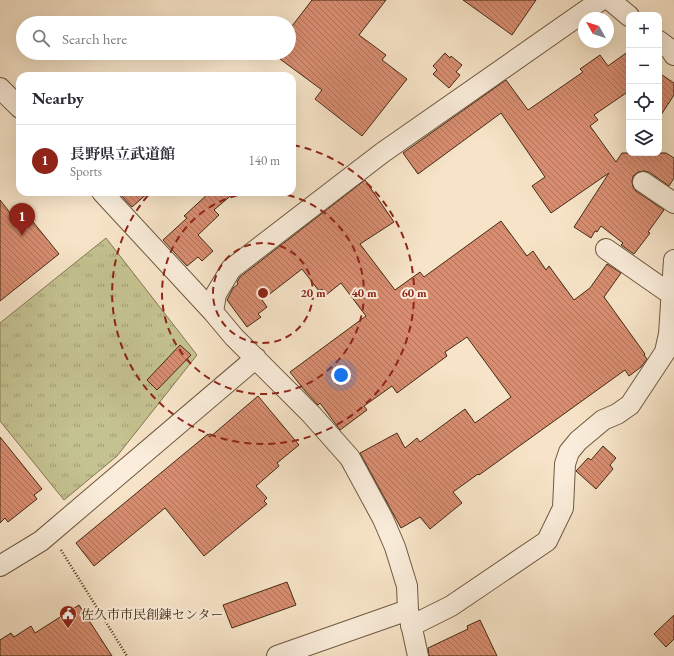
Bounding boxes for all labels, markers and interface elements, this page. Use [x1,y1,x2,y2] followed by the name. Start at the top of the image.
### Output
[578,12,614,48] north arrow
[626,12,662,156] map controls
[626,12,662,48] button: +
[16,16,296,60] search box
[30,27,52,49] icon: search
[62,29,127,48] text: Search here
[626,48,662,84] button: −
[626,84,662,120] button: locate
[32,87,84,109] text: Nearby
[626,120,662,156] button: layers
[70,144,175,163] text: 長野県立武道館
[42,152,48,169] text: 1
[249,152,280,169] text: 140 m
[70,163,102,180] text: Sports
[9,203,35,236] pin: 1
[300,285,326,301] text: 20 m
[351,285,377,301] text: 40 m
[401,285,427,301] text: 60 m
[256,286,270,300] centre of rings
[331,365,351,385] your location
[58,604,78,629] public building icon: 佐久市市民創錬センター
[81,606,223,623] place label: 佐久市市民創錬センター

